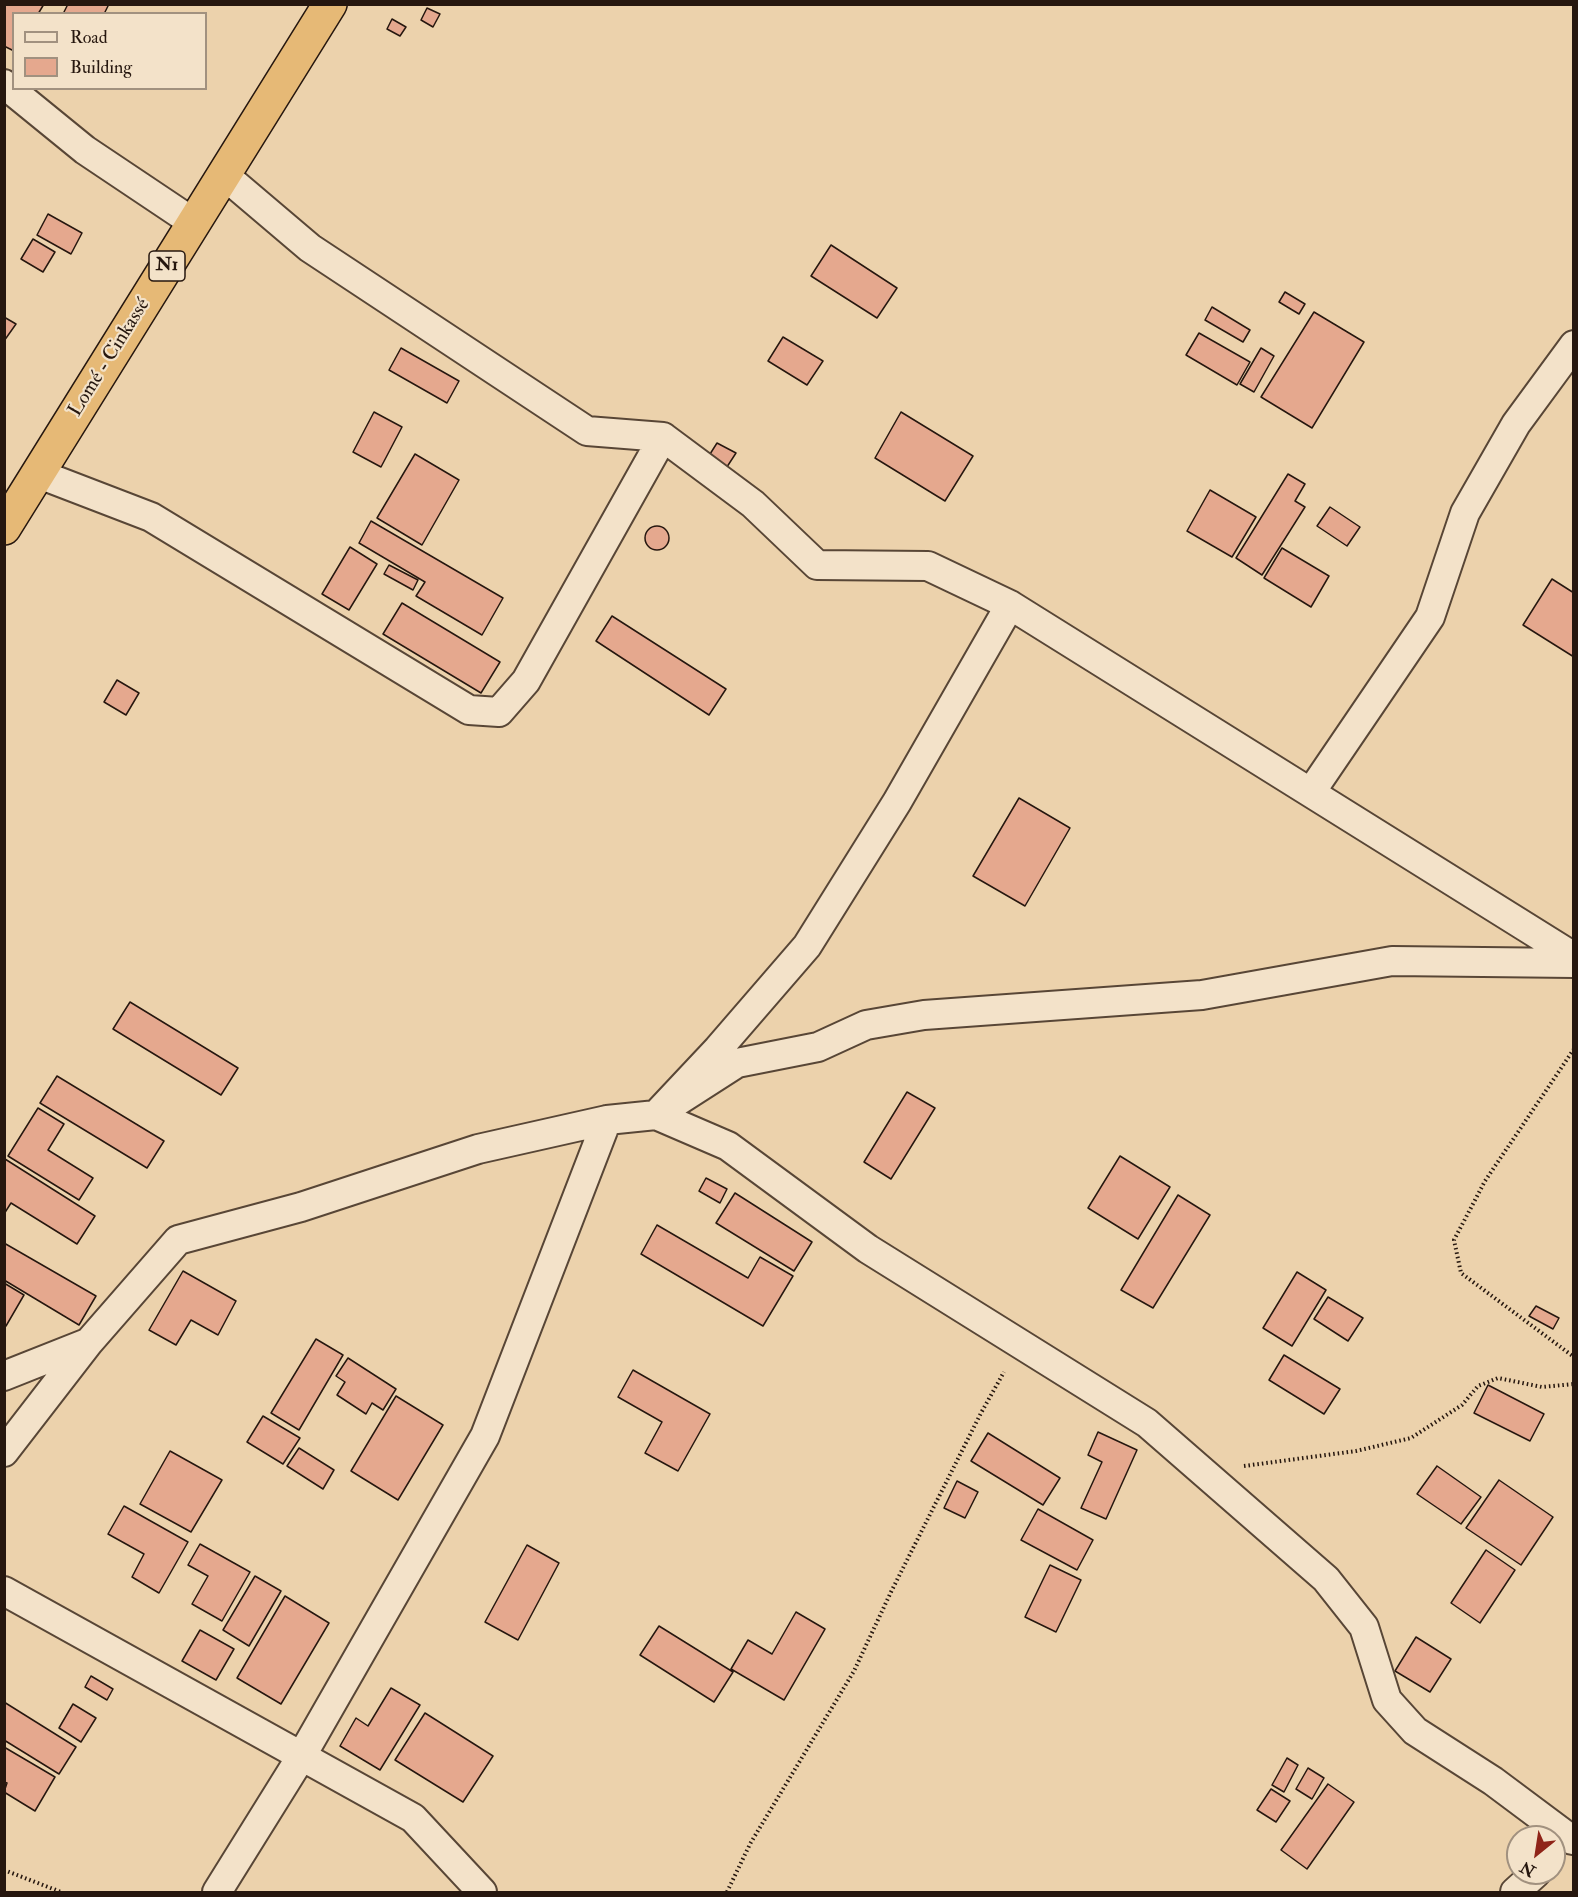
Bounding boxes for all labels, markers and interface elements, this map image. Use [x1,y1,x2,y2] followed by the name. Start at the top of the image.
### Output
[12,12,207,90] legend
[70,26,108,49] text: Road
[70,56,132,79] text: Building
[149,251,185,281] road number: N1
[64,295,156,421] street label: Lomé - Cinkassé
[1506,1825,1566,1885] north arrow
[1517,1857,1539,1881] text: N

